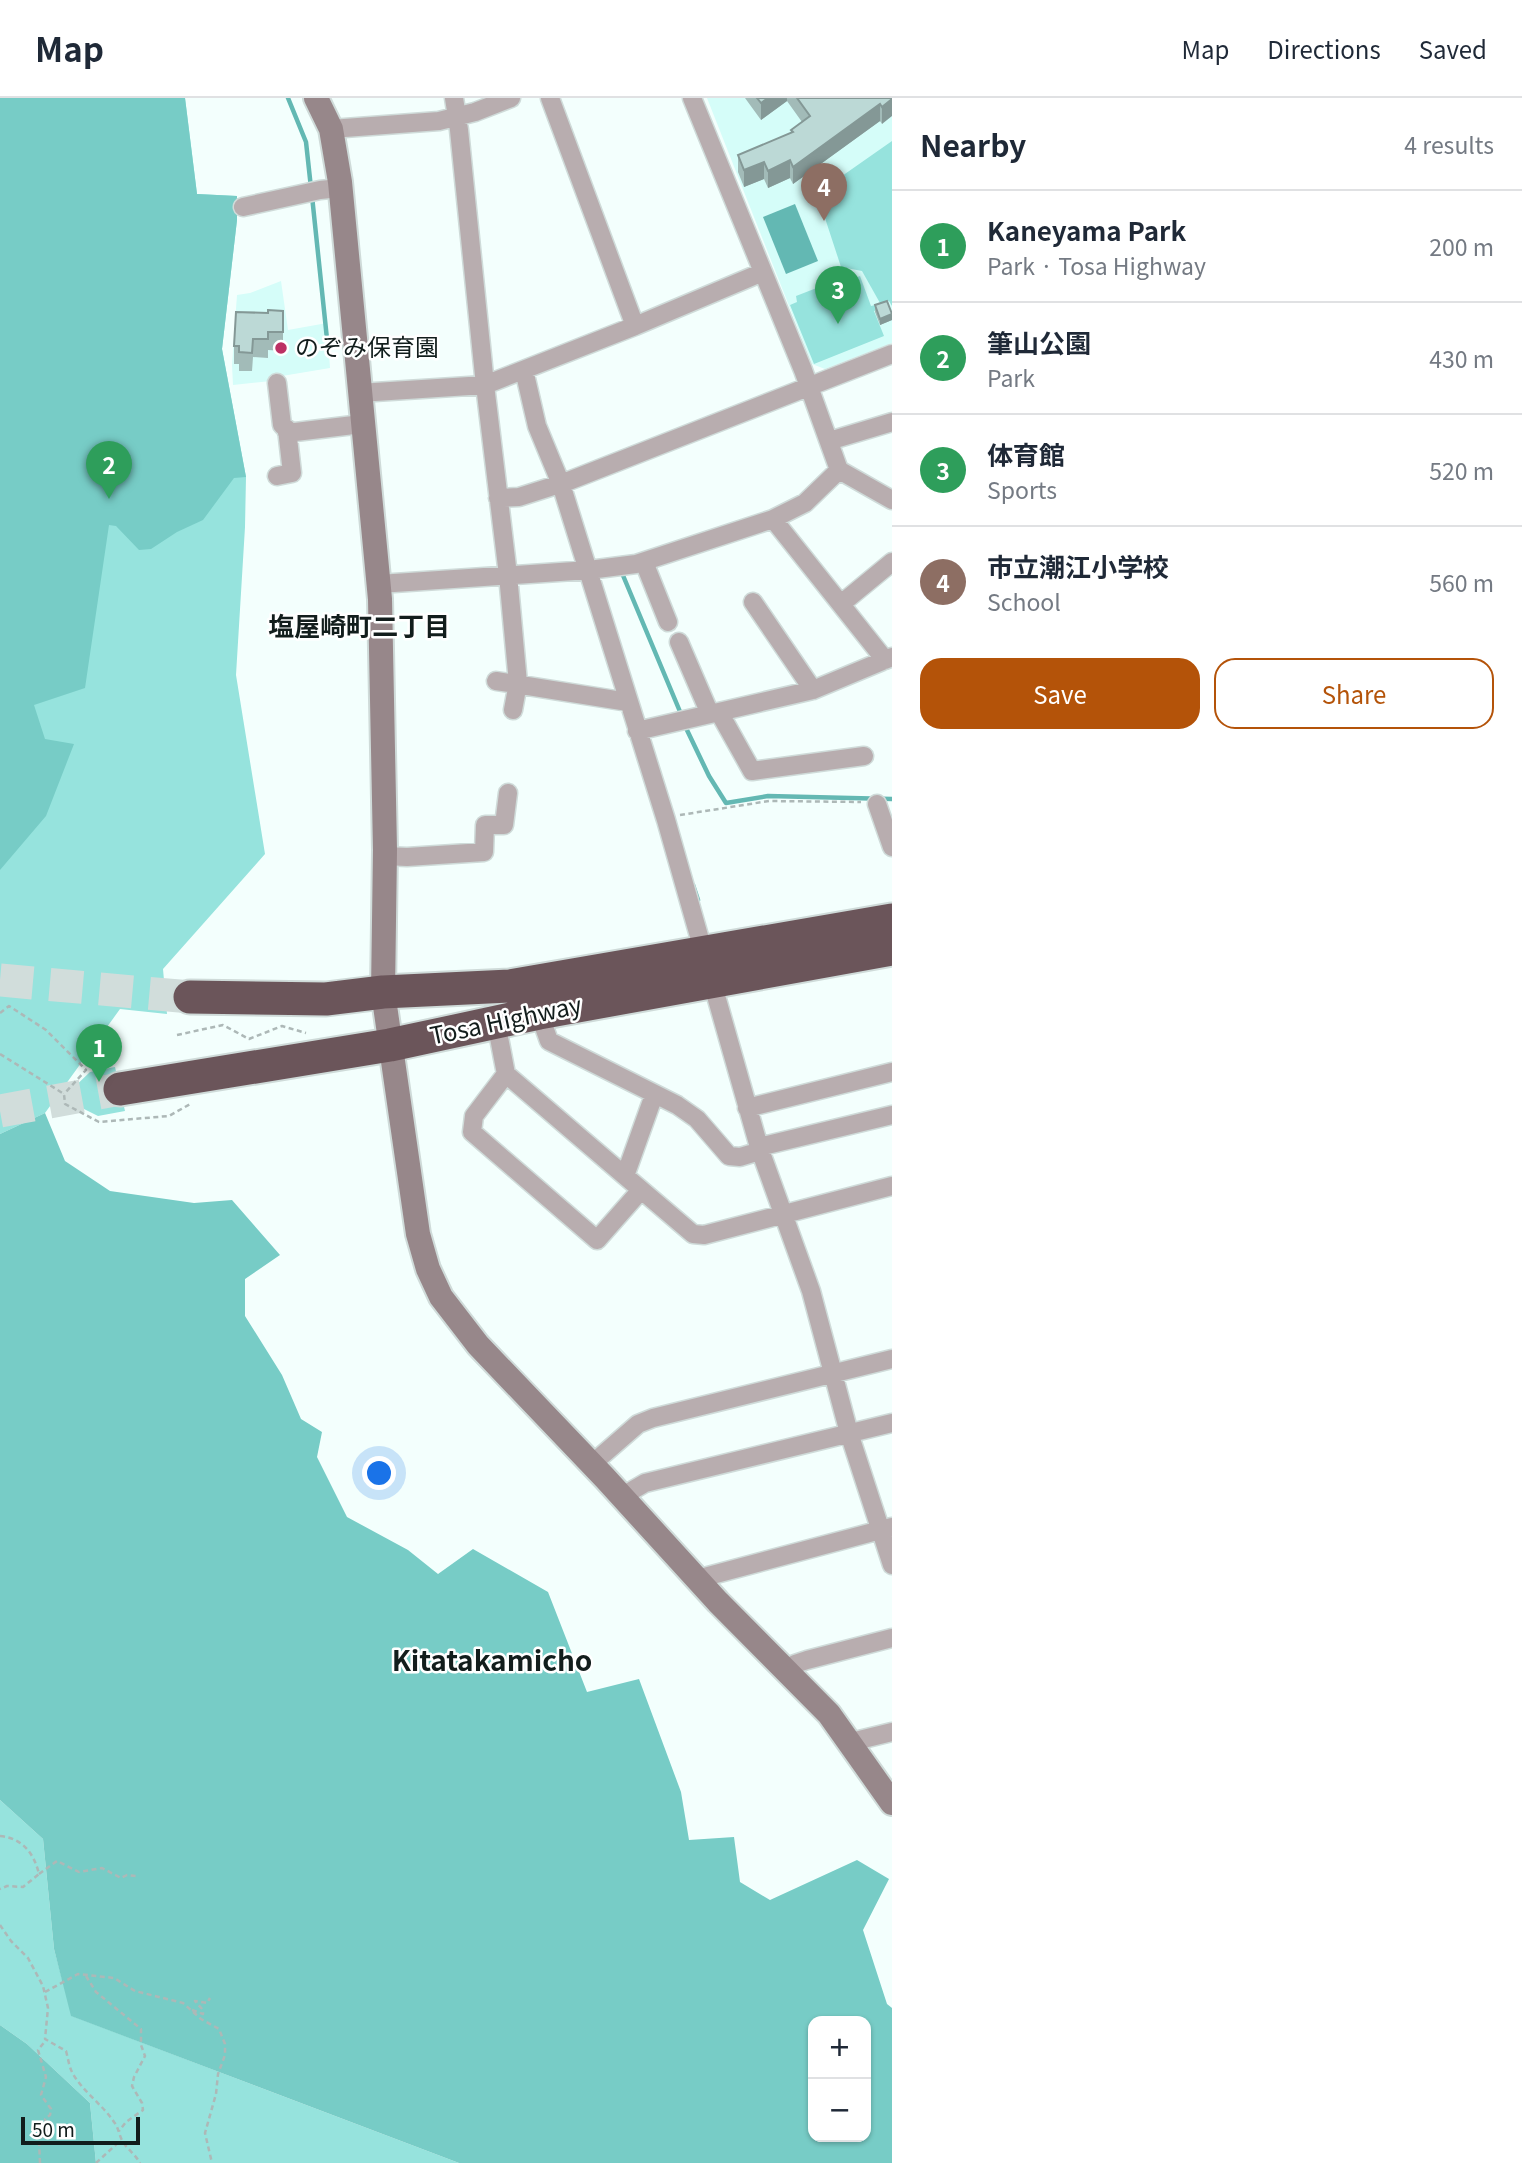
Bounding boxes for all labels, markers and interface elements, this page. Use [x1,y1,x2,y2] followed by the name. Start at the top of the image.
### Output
[35,24,104,72] text: Map
[1181,31,1229,66] text: Map
[1267,31,1381,66] text: Directions
[1419,31,1487,66] text: Saved
[920,122,1026,166] text: Nearby
[1404,127,1494,161] text: 4 results
[801,163,847,221] pin: 4
[987,211,1186,248] text: Kaneyama Park
[936,229,950,263] text: 1
[1429,229,1494,263] text: 200 m
[987,248,1206,282] text: Park · Tosa Highway
[815,266,861,324] pin: 3
[987,323,1091,360] text: 筆山公園
[295,328,439,363] place label: のぞみ保育園
[273,340,289,356] marker: のぞみ保育園
[936,341,950,375] text: 2
[1429,341,1494,375] text: 430 m
[987,360,1035,394] text: Park
[987,435,1065,472] text: 体育館
[86,441,132,499] pin: 2
[936,453,950,487] text: 3
[1429,453,1494,487] text: 520 m
[987,472,1057,506] text: Sports
[987,547,1169,584] text: 市立潮江小学校
[936,565,950,599] text: 4
[1429,565,1494,599] text: 560 m
[987,584,1061,618] text: School
[268,606,450,643] district label: 塩屋崎町二丁目
[920,658,1200,729] button: Save
[1214,658,1494,729] button: Share
[426,985,585,1052] street label: Tosa Highway
[76,1024,122,1082] pin: 1
[362,1456,396,1490] your location
[392,1639,592,1679] district label: Kitatakamicho
[808,2016,871,2142] map controls
[808,2016,871,2079] button: +
[808,2079,871,2142] button: −
[21,2114,140,2146] scale bar
[32,2115,75,2142] text: 50 m

